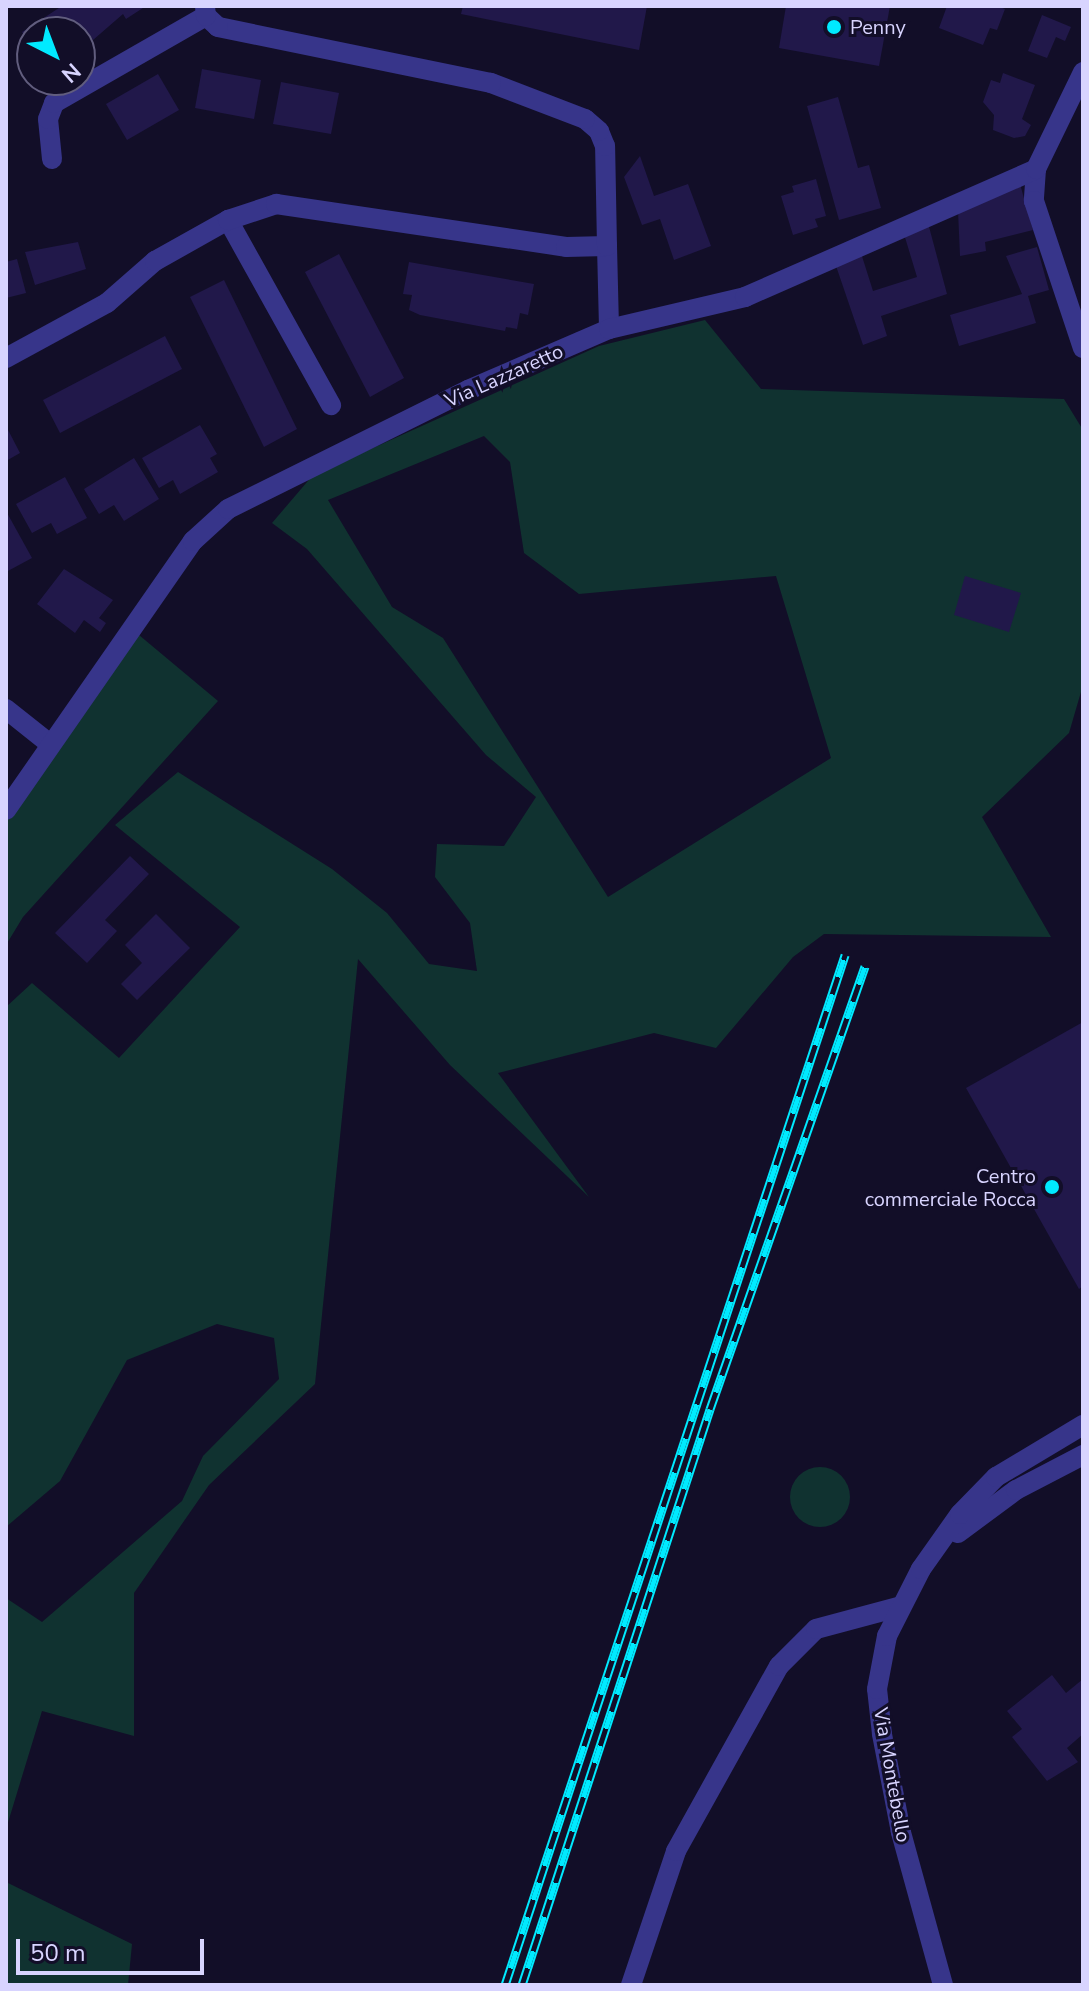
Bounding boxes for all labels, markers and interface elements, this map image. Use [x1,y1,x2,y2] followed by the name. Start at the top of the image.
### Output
[850,15,906,39] place label: Penny
[16,16,96,96] north arrow
[825,18,843,36] marker: Penny
[55,56,87,89] text: N
[441,339,567,413] street label: Via Lazzaretto
[865,1164,1036,1211] place label: Centro commerciale Rocca
[1043,1178,1061,1196] marker: Centro commerciale Rocca
[868,1706,916,1844] street label: Via Montebello
[20,1923,208,1973] scale bar
[30,1937,86,1969] text: 50 m

